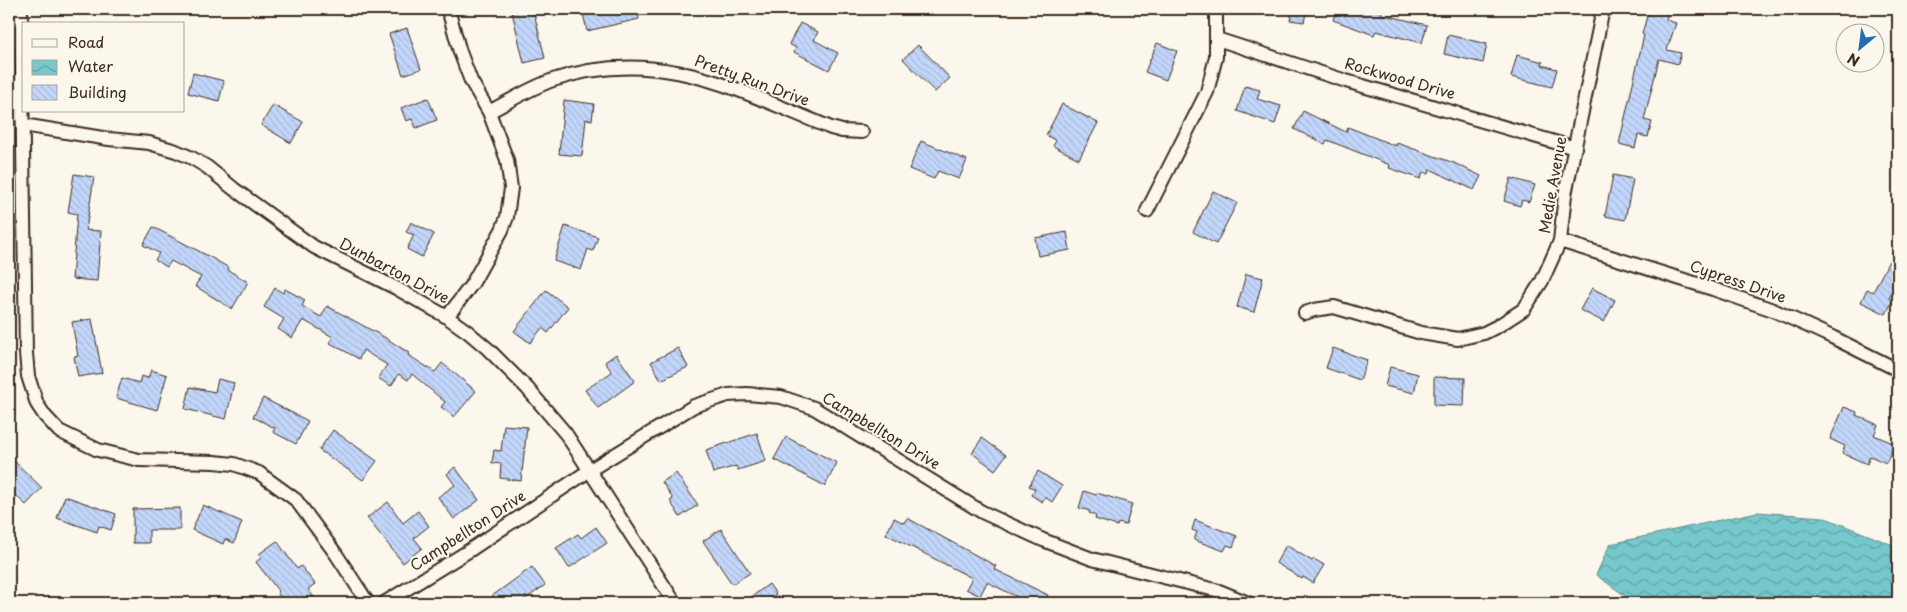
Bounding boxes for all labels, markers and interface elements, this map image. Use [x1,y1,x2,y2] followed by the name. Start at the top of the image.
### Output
[22,22,185,112] legend
[1834,22,1884,72] north arrow
[68,30,104,53] text: Road
[692,48,813,111] street label: Pretty Run Drive
[1844,48,1863,72] text: N
[1342,51,1458,104] street label: Rockwood Drive
[68,54,113,77] text: Water
[68,80,127,103] text: Building
[1532,134,1571,235] street label: Medie Avenue
[335,231,454,309] street label: Dunbarton Drive
[1687,253,1790,308] street label: Cypress Drive
[818,385,945,474] street label: Campbellton Drive
[405,484,530,576] street label: Campbellton Drive

